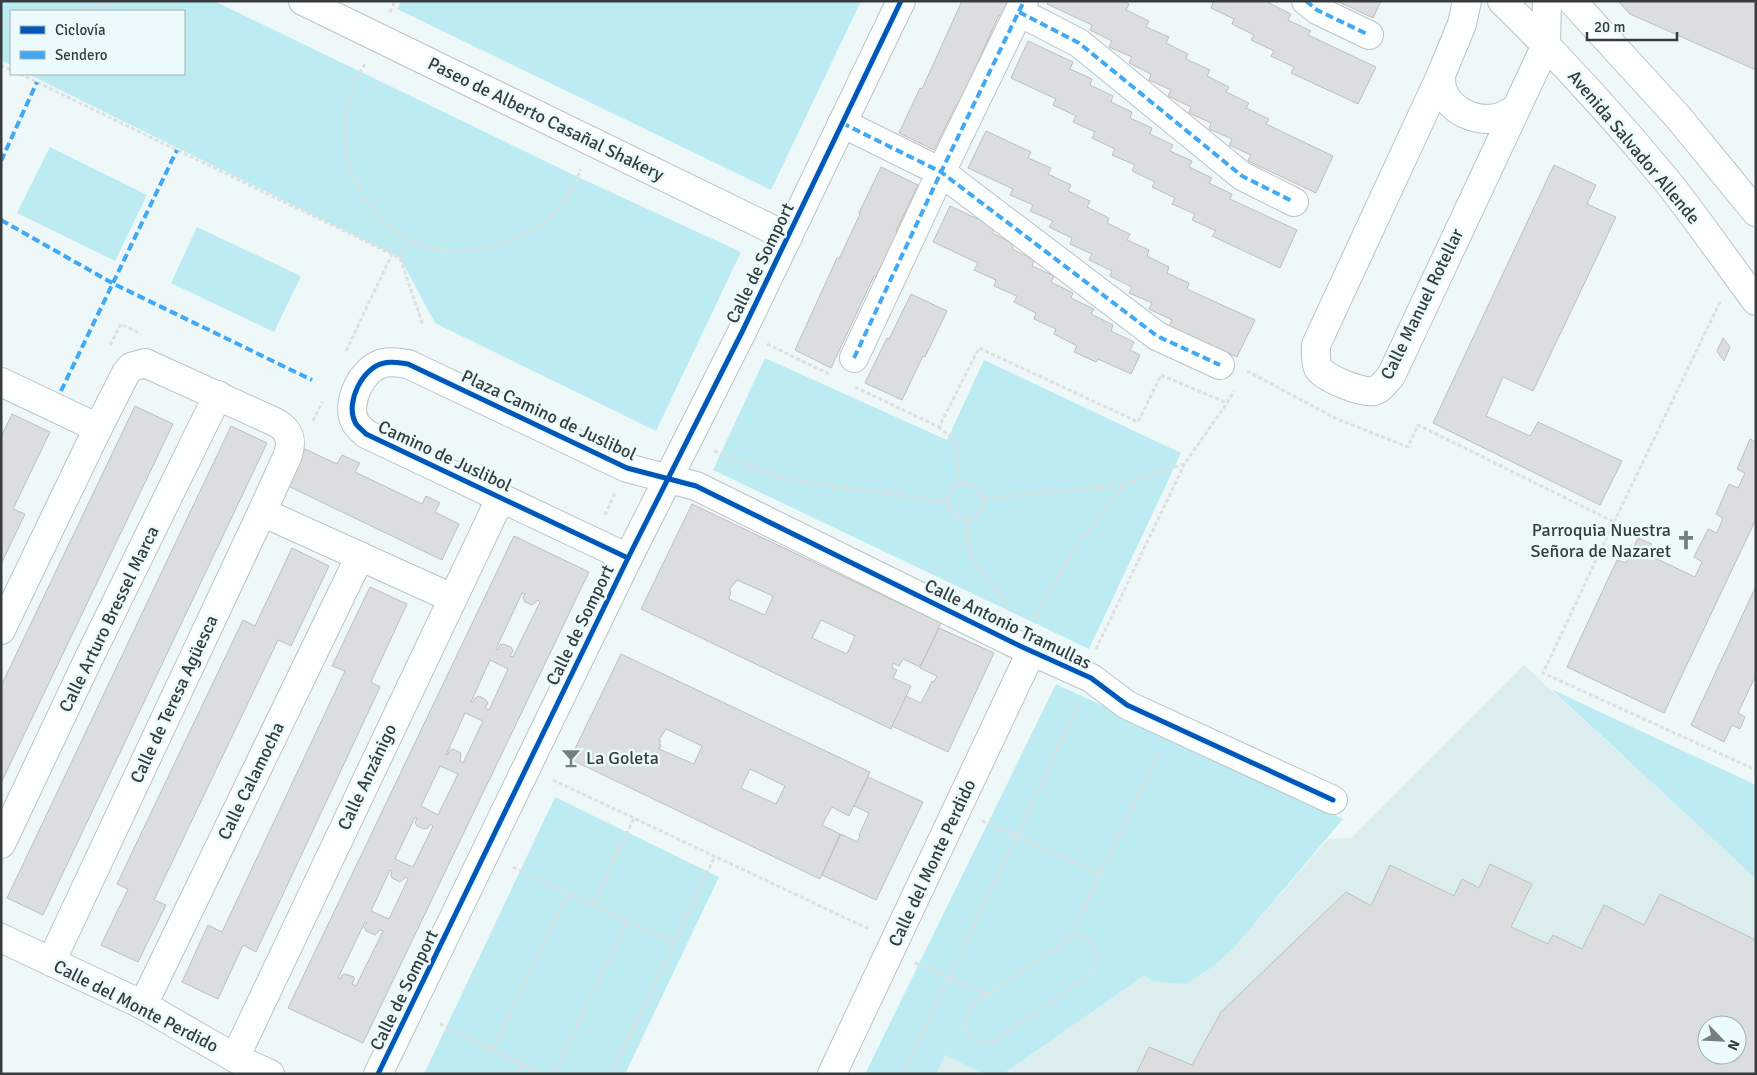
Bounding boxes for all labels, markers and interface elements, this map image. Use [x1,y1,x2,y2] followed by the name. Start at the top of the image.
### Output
[10,10,185,75] legend
[1587,10,1677,42] scale bar
[1594,18,1625,36] text: 20 m
[55,21,106,39] text: Ciclovía
[55,46,108,64] text: Sendero
[424,52,668,186] street label: Paseo de Alberto Casañal Shakery
[1563,65,1705,229] street label: Avenida Salvador Allende
[721,199,799,327] street label: Calle de Somport
[1376,224,1468,383] street label: Calle Manuel Rotellar
[458,365,640,465] street label: Plaza Camino de Juslibol
[375,415,515,497] street label: Camino de Juslibol
[1531,519,1671,562] place label: Parroquia Nuestra Señora de Nazaret
[54,522,164,716] street label: Calle Arturo Bressel Marca
[1675,529,1697,551] church icon: Parroquia Nuestra Señora de Nazaret
[541,561,619,689] street label: Calle de Somport
[921,574,1095,674] street label: Calle Antonio Tramullas
[125,611,223,787] street label: Calle de Teresa Agüesca
[213,718,289,844] street label: Calle Calamocha
[333,720,401,834] street label: Calle Anzánigo
[560,747,582,769] bar icon: La Goleta
[586,747,659,769] place label: La Goleta
[884,776,980,950] street label: Calle del Monte Perdido
[365,926,443,1054] street label: Calle de Somport
[50,955,222,1057] street label: Calle del Monte Perdido
[1697,1015,1747,1065] north arrow
[1724,1037,1743,1053] text: N

